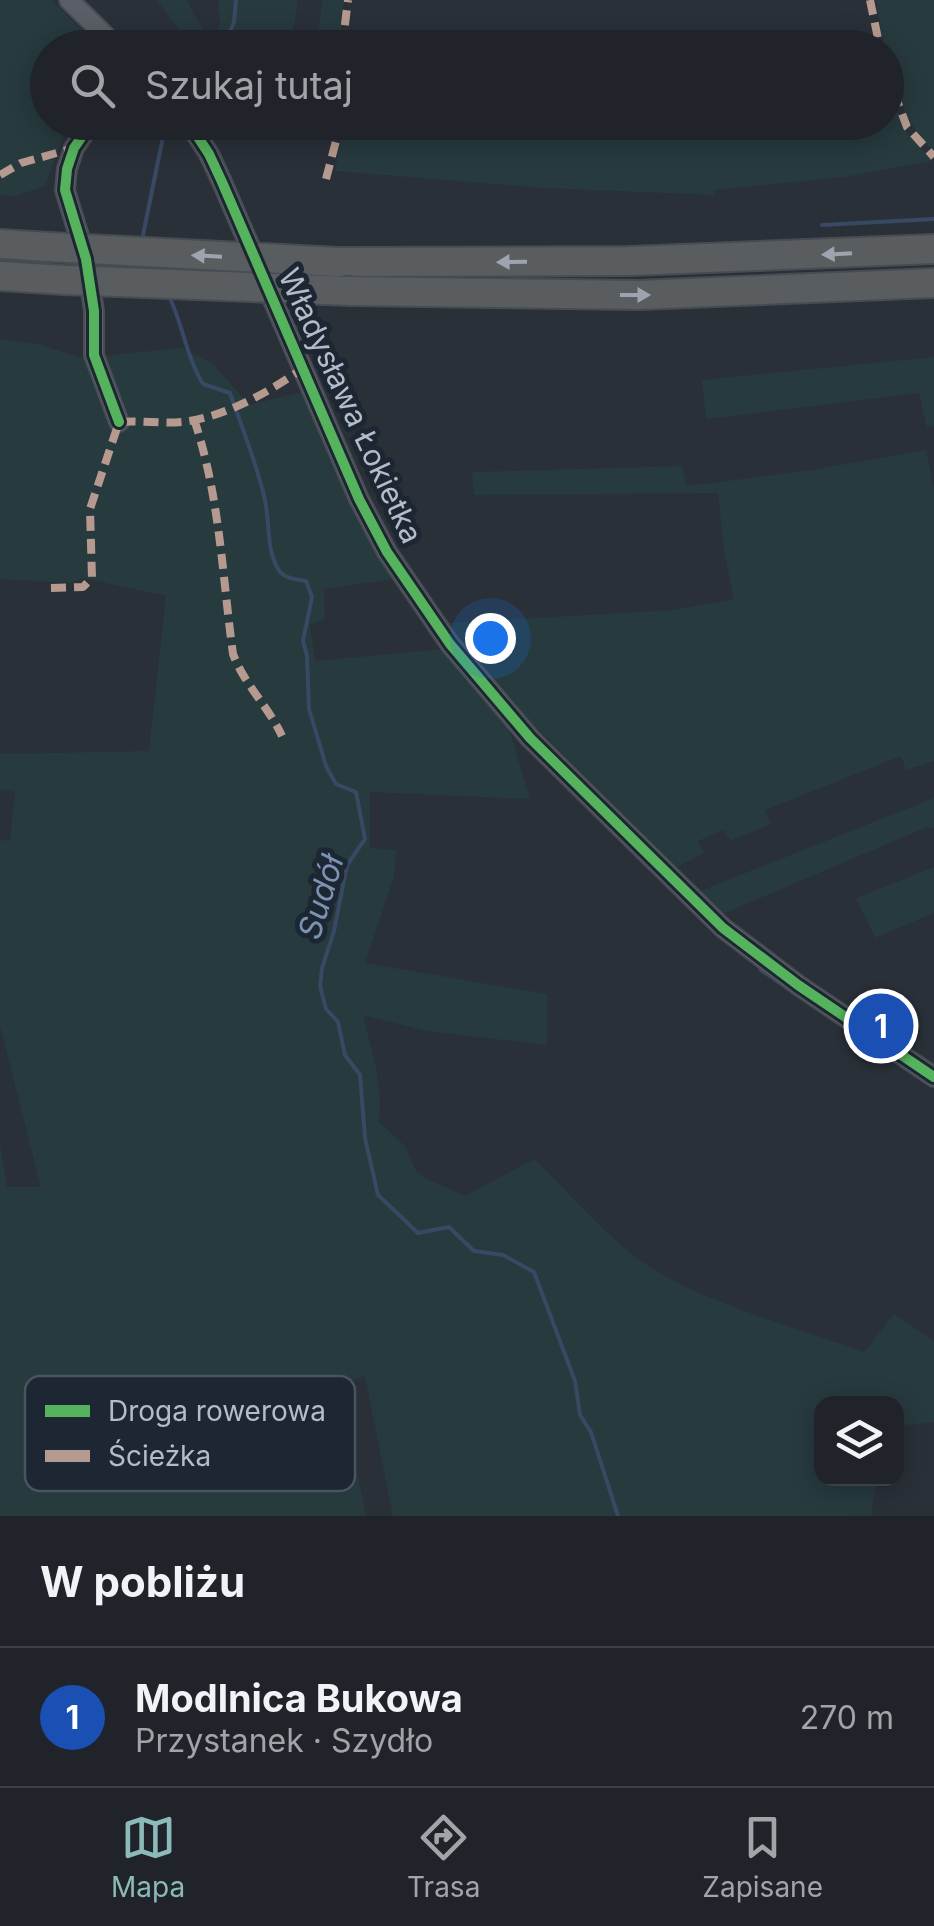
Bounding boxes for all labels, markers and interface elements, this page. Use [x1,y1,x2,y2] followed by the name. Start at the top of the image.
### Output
[30,30,904,140] search box
[65,58,120,113] icon: search
[145,62,353,108] text: Szukaj tutaj
[820,246,852,262] one-way arrow
[190,248,222,264] one-way arrow
[495,255,527,271] one-way arrow
[271,262,430,549] street label: Władysława Łokietka
[619,286,651,302] one-way arrow
[465,613,516,664] your location
[289,848,352,944] water label: Sudół
[848,988,914,1064] pin: 1
[25,1376,355,1491] legend
[108,1394,326,1428] text: Droga rowerowa
[814,1396,904,1486] map controls
[814,1396,904,1486] button: layers
[108,1439,211,1473] text: Ścieżka
[40,1556,245,1607] text: W pobliżu
[135,1675,463,1721] text: Modlnica Bukowa
[66,1698,79,1737] text: 1
[800,1698,894,1737] text: 270 m
[135,1721,433,1760] text: Przystanek · Szydło
[111,1810,185,1904] tab: Mapa
[407,1810,480,1904] tab: Trasa
[702,1810,823,1904] tab: Zapisane

